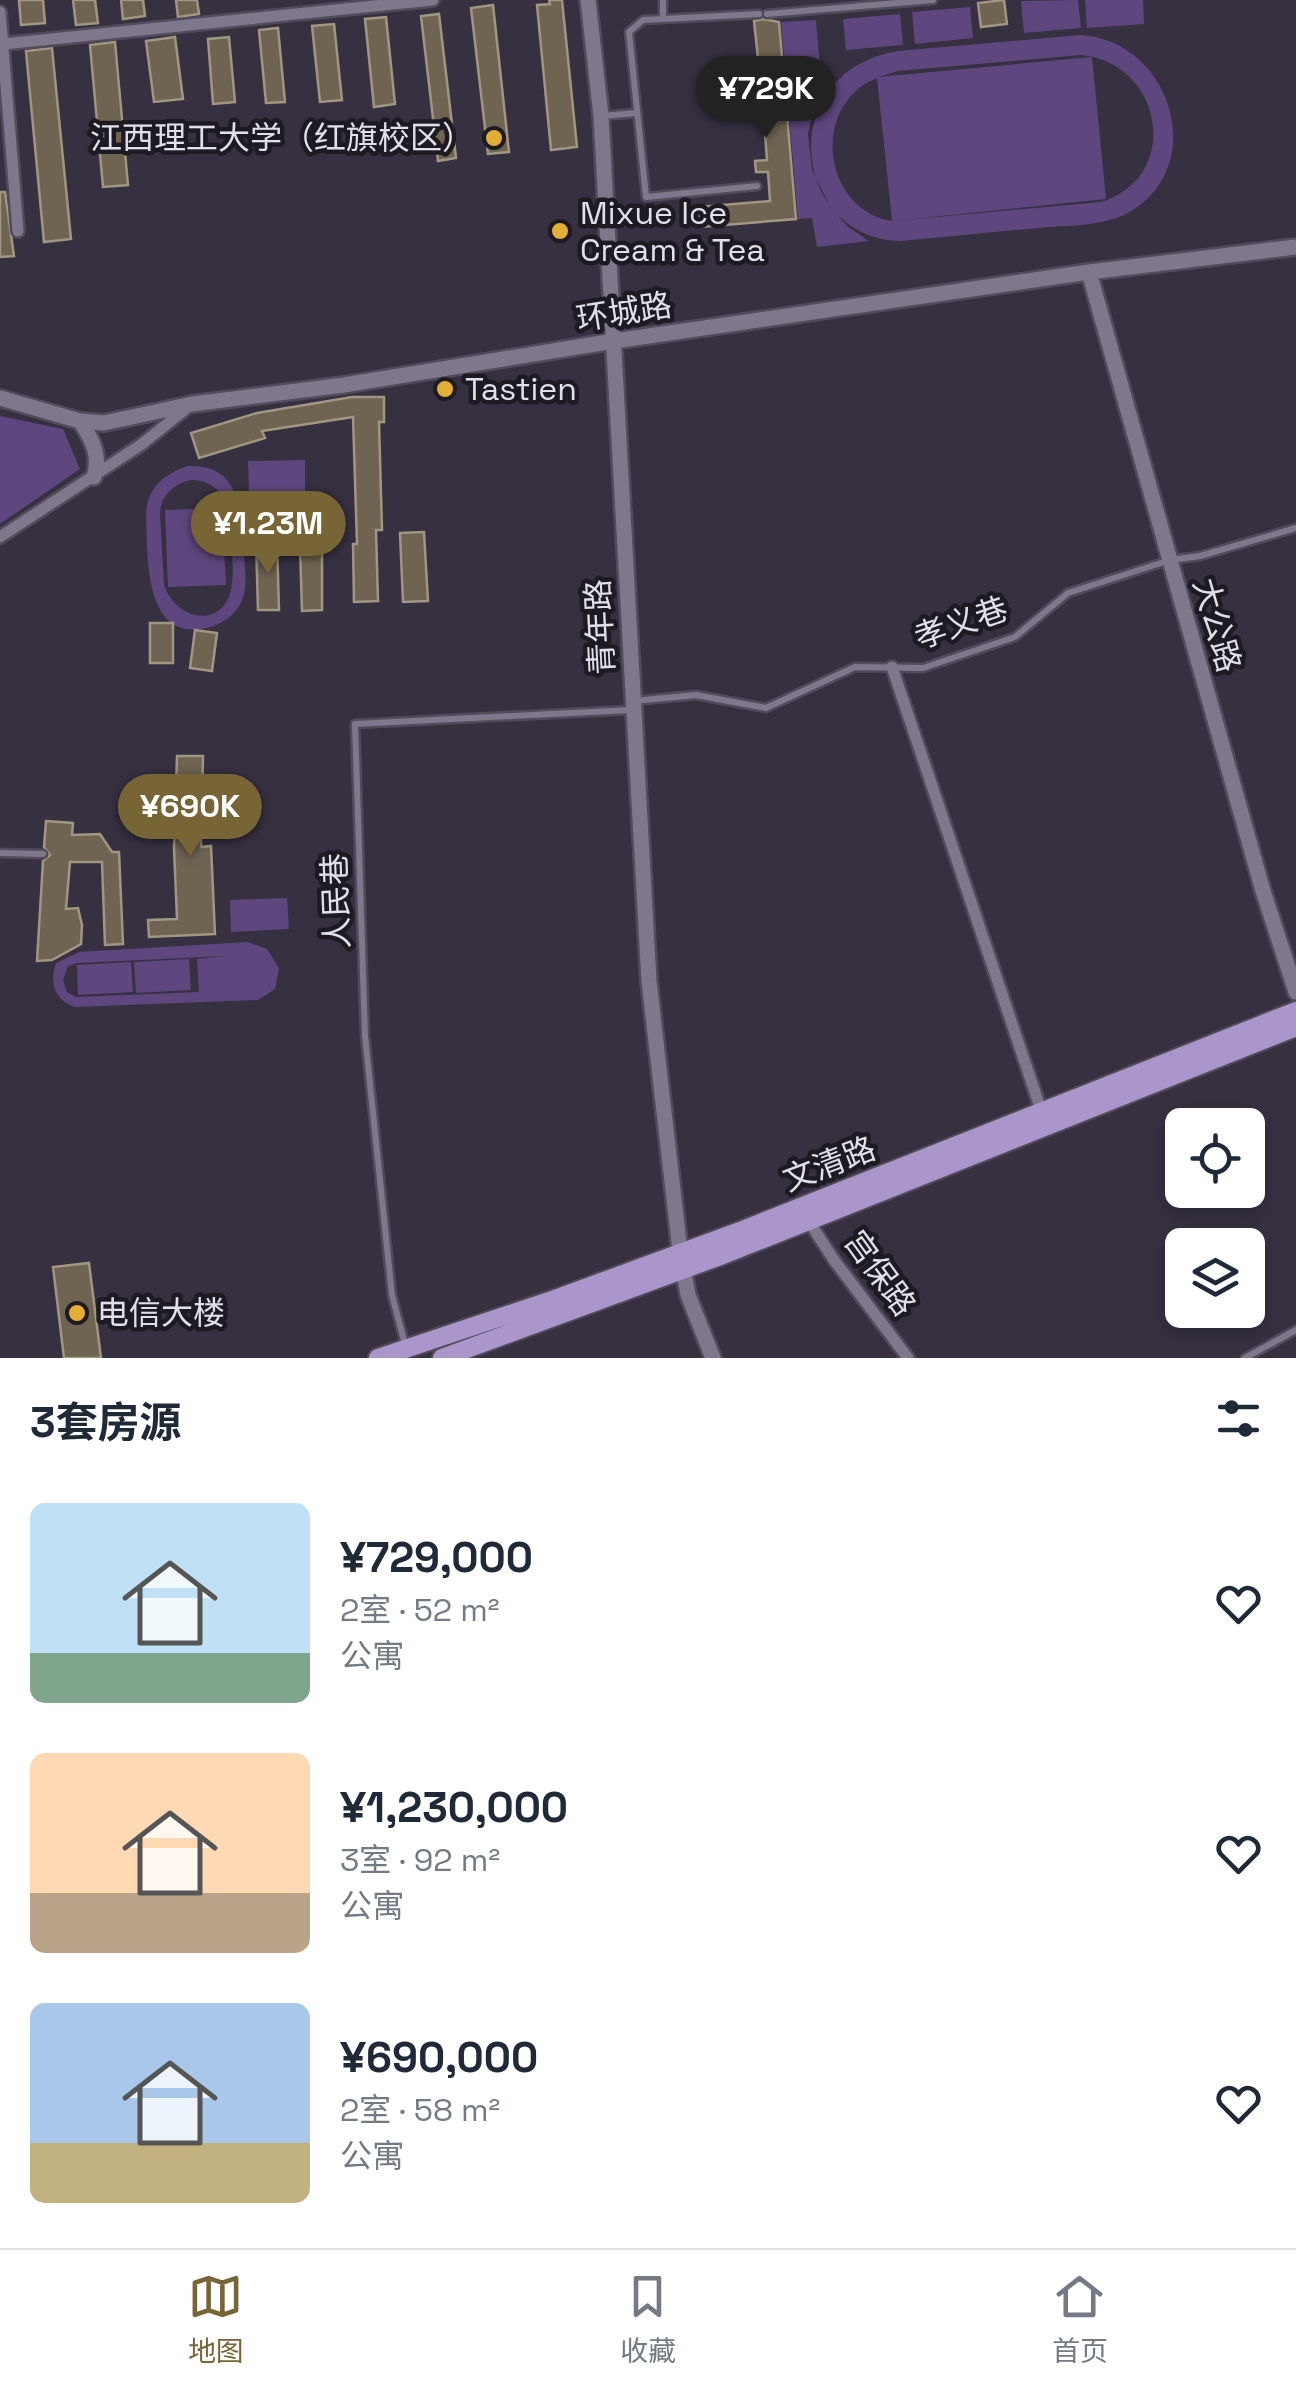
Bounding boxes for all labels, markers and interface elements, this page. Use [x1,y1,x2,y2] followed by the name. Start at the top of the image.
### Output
[696,56,836,141] pin: ¥729K
[718,68,814,108] text: ¥729K
[90,118,474,158] place label: 江西理工大学（红旗校区）
[483,127,505,149] marker: 江西理工大学（红旗校区）
[580,193,765,270] place label: Mixue Ice Cream & Tea
[549,220,571,242] marker: Mixue Ice Cream & Tea
[573,285,675,339] street label: 环城路
[465,369,577,409] place label: Tastien
[434,378,456,400] marker: Tastien
[187,491,349,576] pin: ¥1.23M
[213,503,323,543] text: ¥1.23M
[1185,573,1249,677] street label: 大公路
[578,578,622,676] street label: 青年路
[909,588,1013,658] street label: 孝义巷
[120,774,260,859] pin: ¥690K
[140,786,240,826] text: ¥690K
[314,852,358,950] street label: 人民巷
[1165,1108,1265,1328] map controls
[1165,1108,1265,1208] button: locate
[777,1128,881,1200] street label: 文清路
[836,1222,924,1324] street label: 宫保路
[1165,1228,1265,1328] button: layers
[97,1293,225,1333] place label: 电信大楼
[66,1302,88,1324] marker: 电信大楼
[1211,1391,1266,1446] icon: filters
[30,1396,182,1449] text: 3套房源
[340,1531,533,1584] text: ¥729,000
[110,1543,230,1663] icon: home
[1211,1576,1266,1631] icon: heart
[340,1590,499,1630] text: 2室 · 52 m²
[340,1636,404,1676] text: 公寓
[340,1781,568,1834] text: ¥1,230,000
[110,1793,230,1913] icon: home
[1211,1826,1266,1881] icon: heart
[340,1840,500,1880] text: 3室 · 92 m²
[340,1886,404,1926] text: 公寓
[340,2031,538,2084] text: ¥690,000
[110,2043,230,2163] icon: home
[1211,2076,1266,2131] icon: heart
[340,2090,500,2130] text: 2室 · 58 m²
[340,2136,404,2176] text: 公寓
[188,2269,244,2369] tab: 地图
[620,2269,676,2369] tab: 收藏
[1052,2269,1108,2369] tab: 首页

